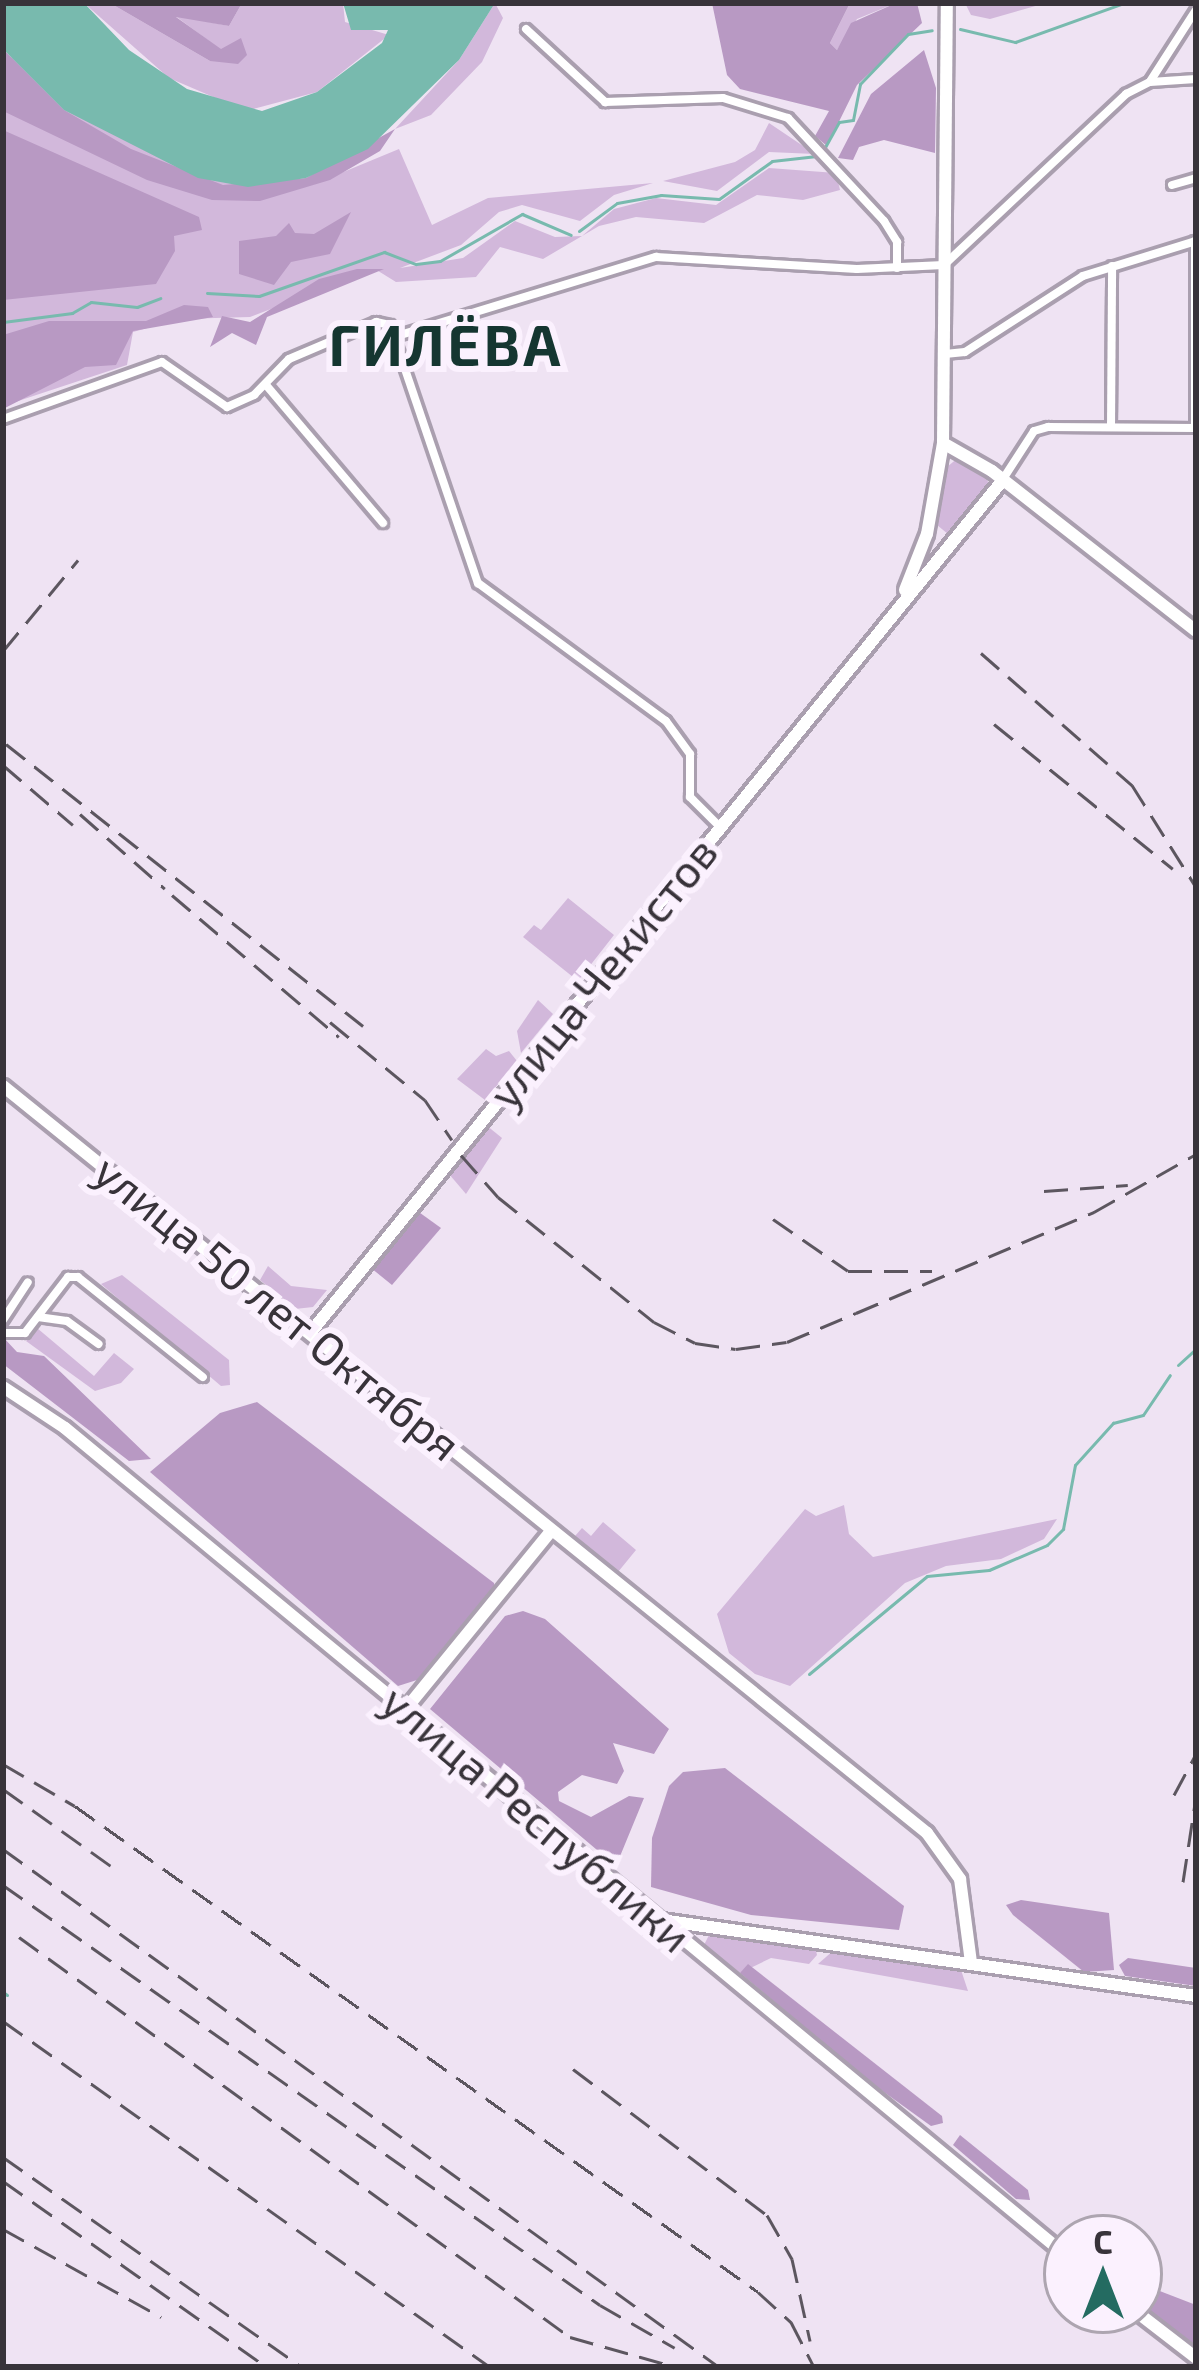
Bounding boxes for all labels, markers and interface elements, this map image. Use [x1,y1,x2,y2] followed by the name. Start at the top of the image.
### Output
[329,310,563,378] district label: ГИЛЁВА
[476,826,728,1118] street label: улица Чекистов
[84,1143,472,1471] street label: улица 50 лет Октября
[372,1673,702,1963] street label: улица Республики
[1043,2214,1163,2334] north arrow
[1093,2221,1113,2261] text: С

